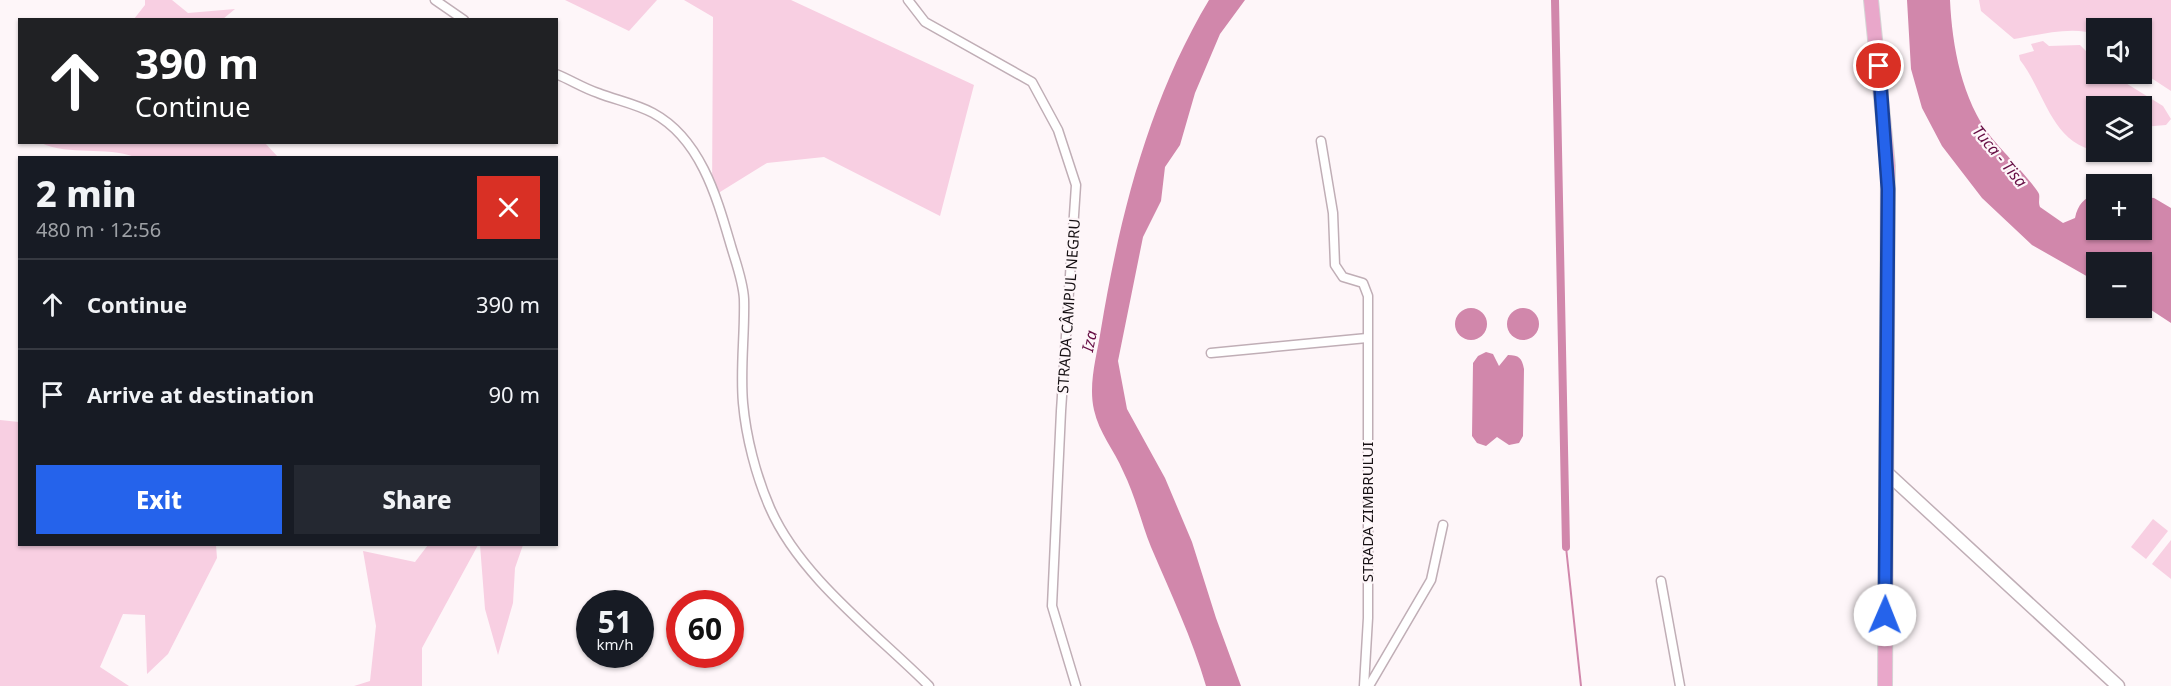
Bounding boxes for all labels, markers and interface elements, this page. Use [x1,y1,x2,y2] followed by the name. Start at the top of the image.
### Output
[2086,18,2152,318] map controls
[2086,18,2152,84] button: sound
[135,34,259,91] text: 390 m
[1853,40,1904,91] pin
[36,42,114,120] icon: ahead
[1862,49,1895,82] icon: arrive
[135,88,250,125] text: Continue
[2086,96,2152,162] button: layers
[1968,120,2032,192] water label: Тиса - Tisa
[36,169,137,218] text: 2 min
[2086,174,2152,240] button: +
[477,176,540,239] button: close
[36,216,161,243] text: 480 m · 12:56
[1052,218,1084,394] street label: STRADA CÂMPUL NEGRU
[2086,252,2152,318] button: −
[36,288,69,321] icon: ahead
[87,289,187,319] text: Continue
[476,289,540,319] text: 390 m
[1076,328,1102,355] water label: Iza
[36,378,69,411] icon: arrive
[87,379,314,409] text: Arrive at destination
[489,379,540,409] text: 90 m
[1357,442,1377,582] street label: STRADA ZIMBRULUI
[36,465,282,534] button: Exit
[294,465,540,534] button: Share
[1853,583,1917,647] position arrow
[666,590,744,668] speed limit sign: 60
[598,601,632,642] text: 51
[597,634,633,654] text: km/h

